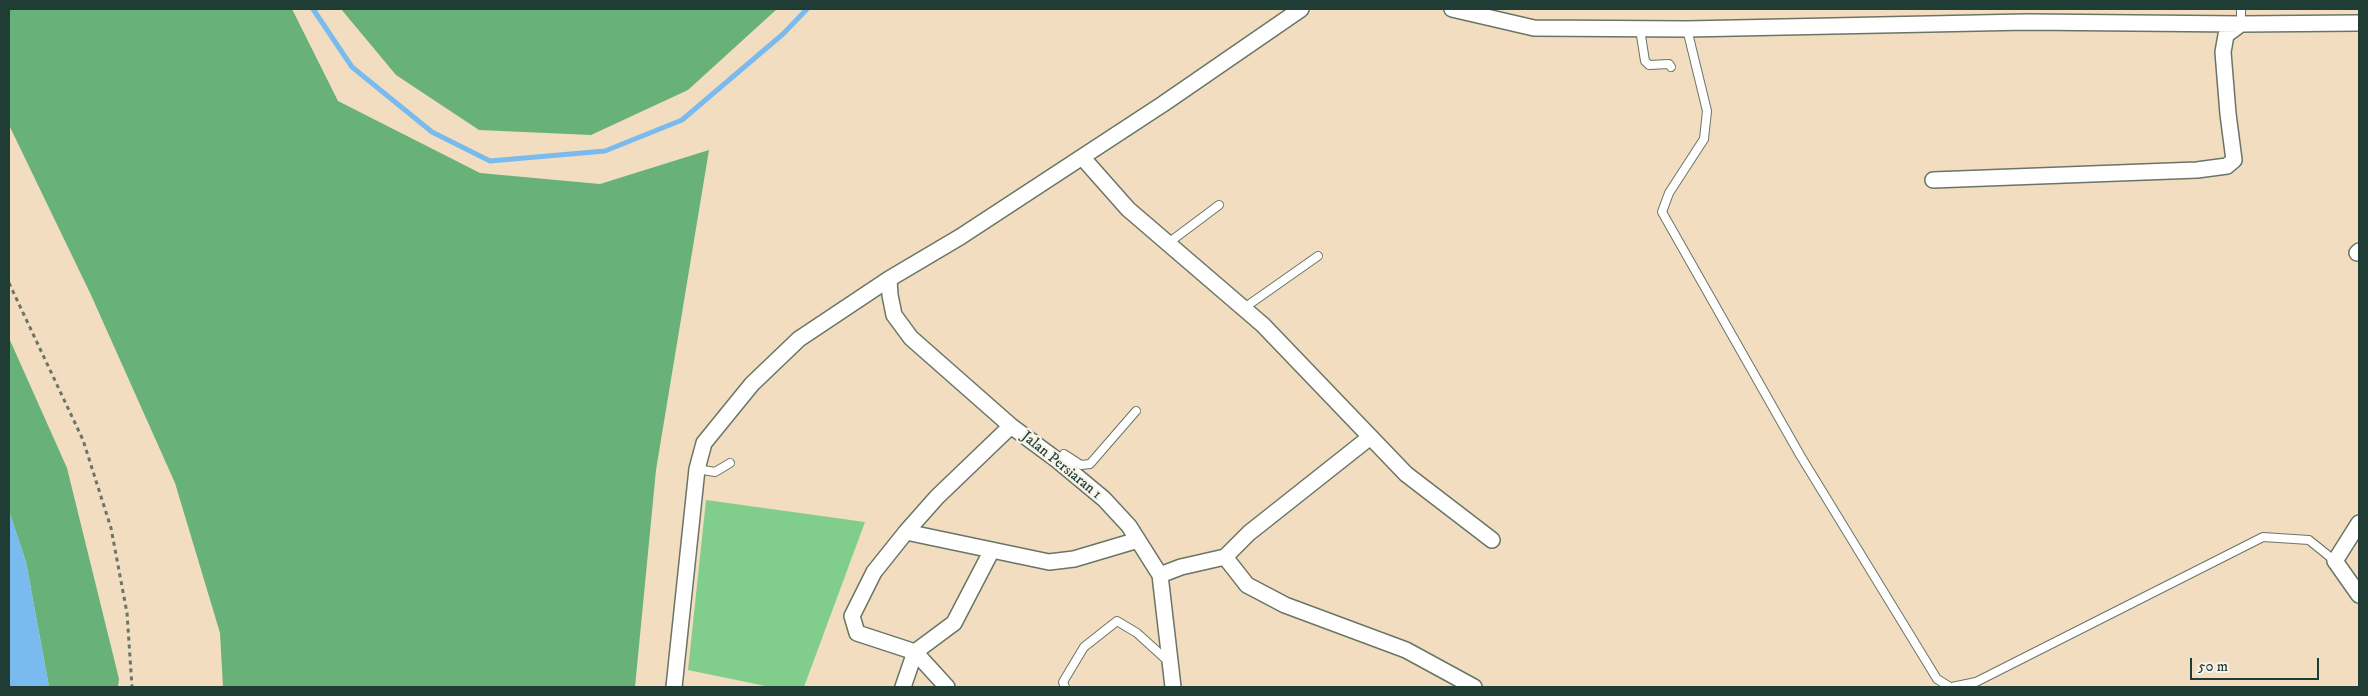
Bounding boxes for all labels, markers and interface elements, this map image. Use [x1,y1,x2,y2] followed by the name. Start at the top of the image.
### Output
[1017,428,1105,504] street label: Jalan Persiaran 1
[2193,648,2322,680] scale bar
[2198,657,2228,676] text: 50 m

